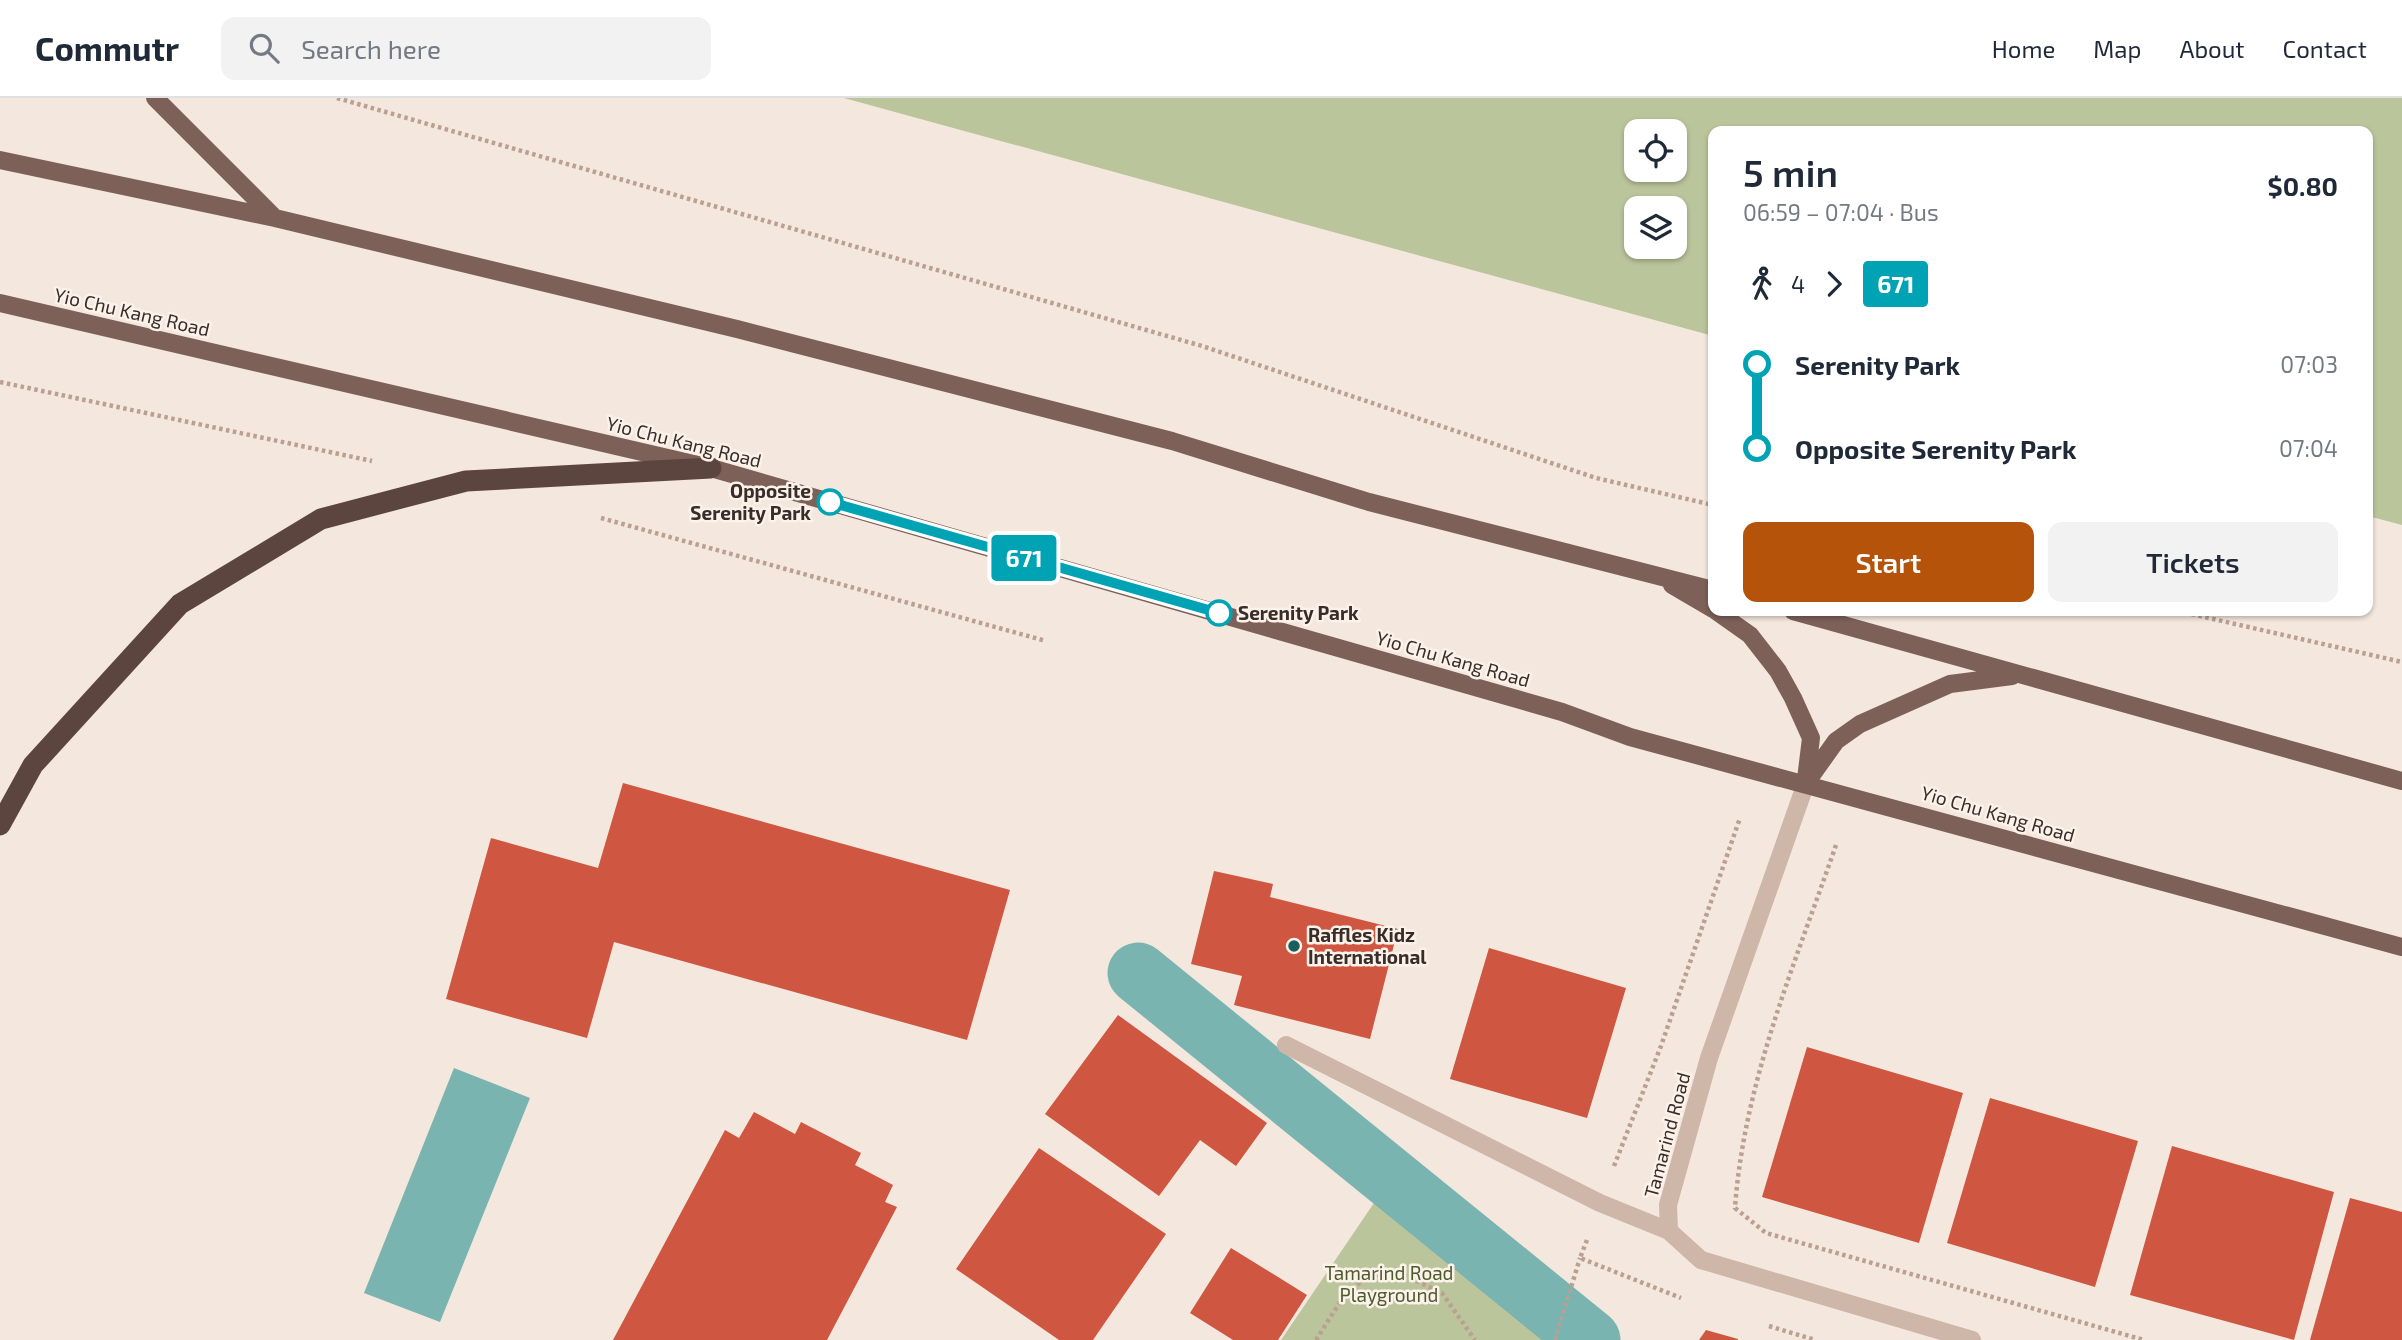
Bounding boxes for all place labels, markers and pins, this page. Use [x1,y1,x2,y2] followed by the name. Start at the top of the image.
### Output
[690,479,811,525] place label: Opposite Serenity Park
[817,489,843,515] marker: Opposite Serenity Park
[1206,600,1232,626] marker: Serenity Park
[1238,601,1359,625] place label: Serenity Park
[1308,923,1427,968] place label: Raffles Kidz International
[1286,938,1302,954] marker: Raffles Kidz International

